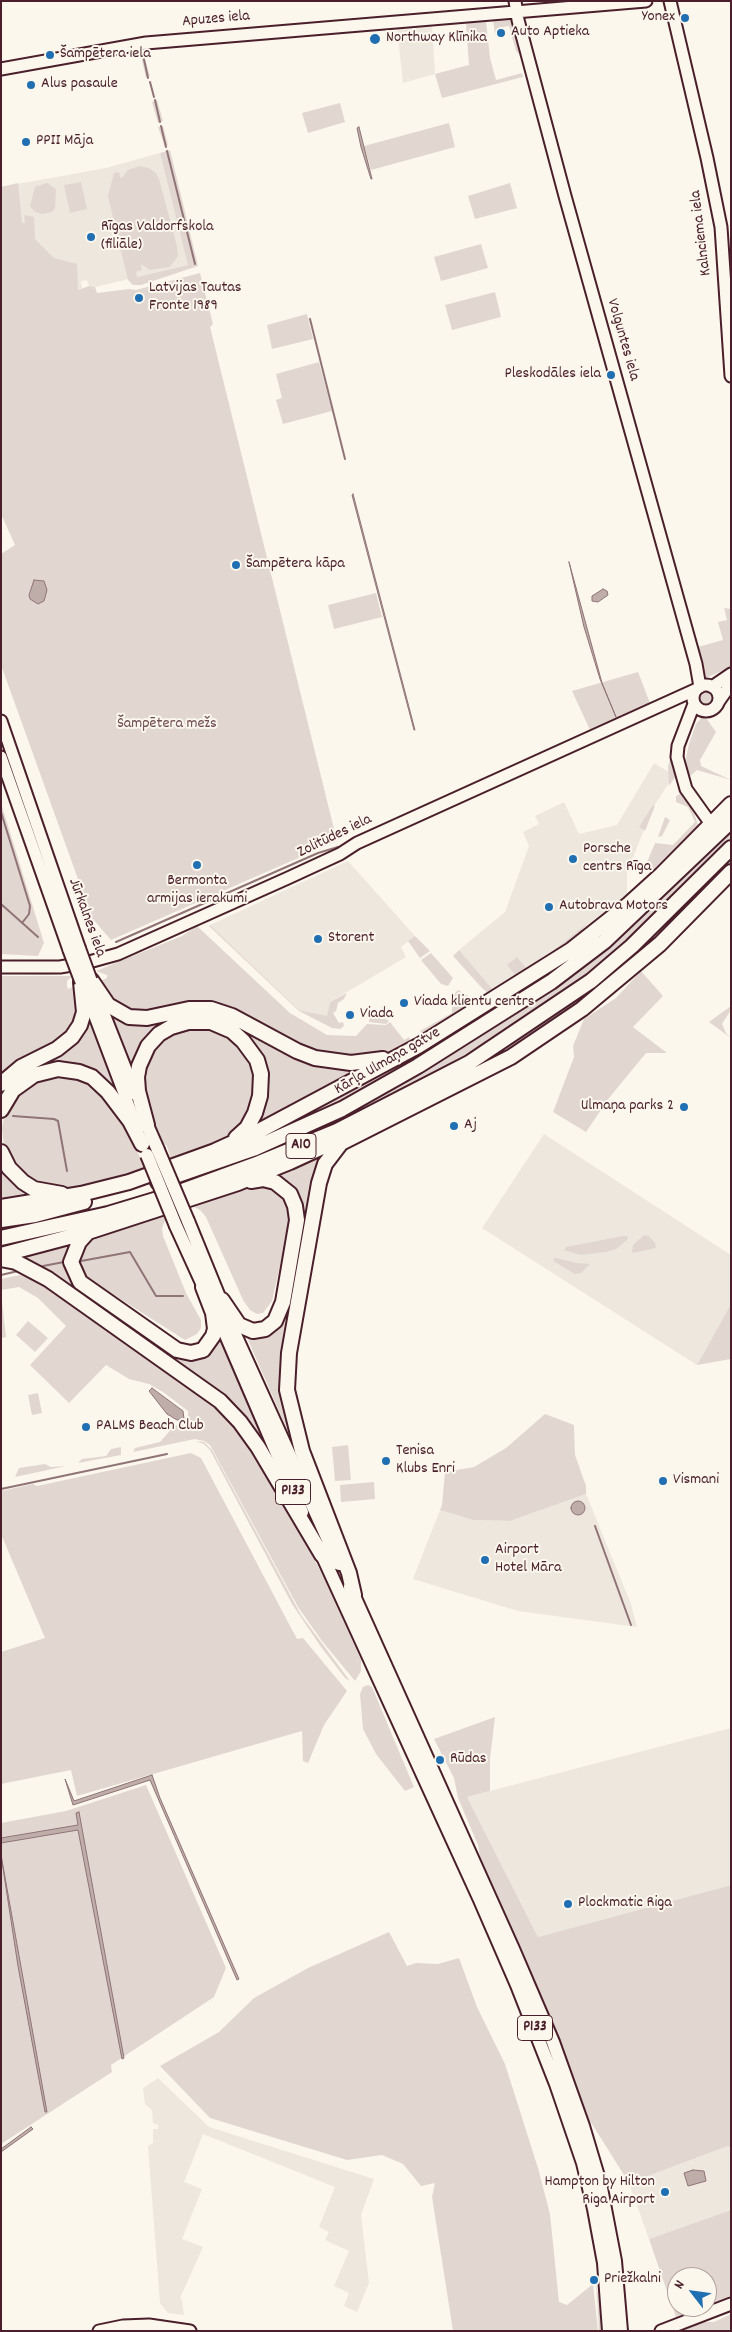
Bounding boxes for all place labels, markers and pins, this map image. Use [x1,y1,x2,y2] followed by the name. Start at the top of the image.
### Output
[642,8,675,28] place label: Yonex
[679,12,691,24] marker: Yonex
[511,23,589,43] place label: Auto Aptieka
[495,27,507,39] marker: Auto Aptieka
[386,29,487,49] place label: Northway Klīnika
[368,32,382,46] marker: Northway Klīnika
[60,45,151,65] place label: Šampētera iela
[44,49,56,61] marker: Šampētera iela
[41,75,118,95] place label: Alus pasaule
[25,79,37,91] marker: Alus pasaule
[36,132,93,152] place label: PPII Māja
[20,136,32,148] marker: PPII Māja
[101,218,214,256] place label: Rīgas Valdorfskola (filiāle)
[85,231,97,243] marker: Rīgas Valdorfskola (filiāle)
[149,279,242,317] place label: Latvijas Tautas Fronte 1989
[133,292,145,304] marker: Latvijas Tautas Fronte 1989
[504,365,601,385] place label: Pleskodāles iela
[605,369,617,381] marker: Pleskodāles iela
[246,555,345,575] place label: Šampētera kāpa
[230,559,242,571] marker: Šampētera kāpa
[583,840,651,878] place label: Porsche centrs Rīga
[567,853,579,865] marker: Porsche centrs Rīga
[191,859,203,871] marker: Bermonta armijas ierakumi
[147,872,247,910] place label: Bermonta armijas ierakumi
[559,897,668,917] place label: Autobrava Motors
[543,901,555,913] marker: Autobrava Motors
[328,929,374,949] place label: Storent
[312,933,324,945] marker: Storent
[414,993,534,1013] place label: Viada klientu centrs
[398,997,410,1009] marker: Viada klientu centrs
[360,1005,393,1025] place label: Viada
[344,1009,356,1021] marker: Viada
[581,1097,674,1117] place label: Ulmaņa parks 2
[678,1101,690,1113] marker: Ulmaņa parks 2
[464,1116,477,1136] place label: Aj
[448,1120,460,1132] marker: Aj
[96,1417,204,1437] place label: PALMS Beach Club
[80,1421,92,1433] marker: PALMS Beach Club
[396,1442,455,1480] place label: Tenisa Klubs Enri
[380,1455,392,1467] marker: Tenisa Klubs Enri
[673,1471,719,1491] place label: Vismani
[657,1475,669,1487] marker: Vismani
[495,1541,562,1579] place label: Airport Hotel Māra
[479,1554,491,1566] marker: Airport Hotel Māra
[450,1750,486,1770] place label: Rūdas
[434,1754,446,1766] marker: Rūdas
[578,1894,672,1914] place label: Plockmatic Riga
[562,1898,574,1910] marker: Plockmatic Riga
[544,2173,655,2211] place label: Hampton by Hilton Riga Airport
[659,2186,671,2198] marker: Hampton by Hilton Riga Airport
[604,2270,661,2290] place label: Priežkalni
[588,2274,600,2286] marker: Priežkalni

